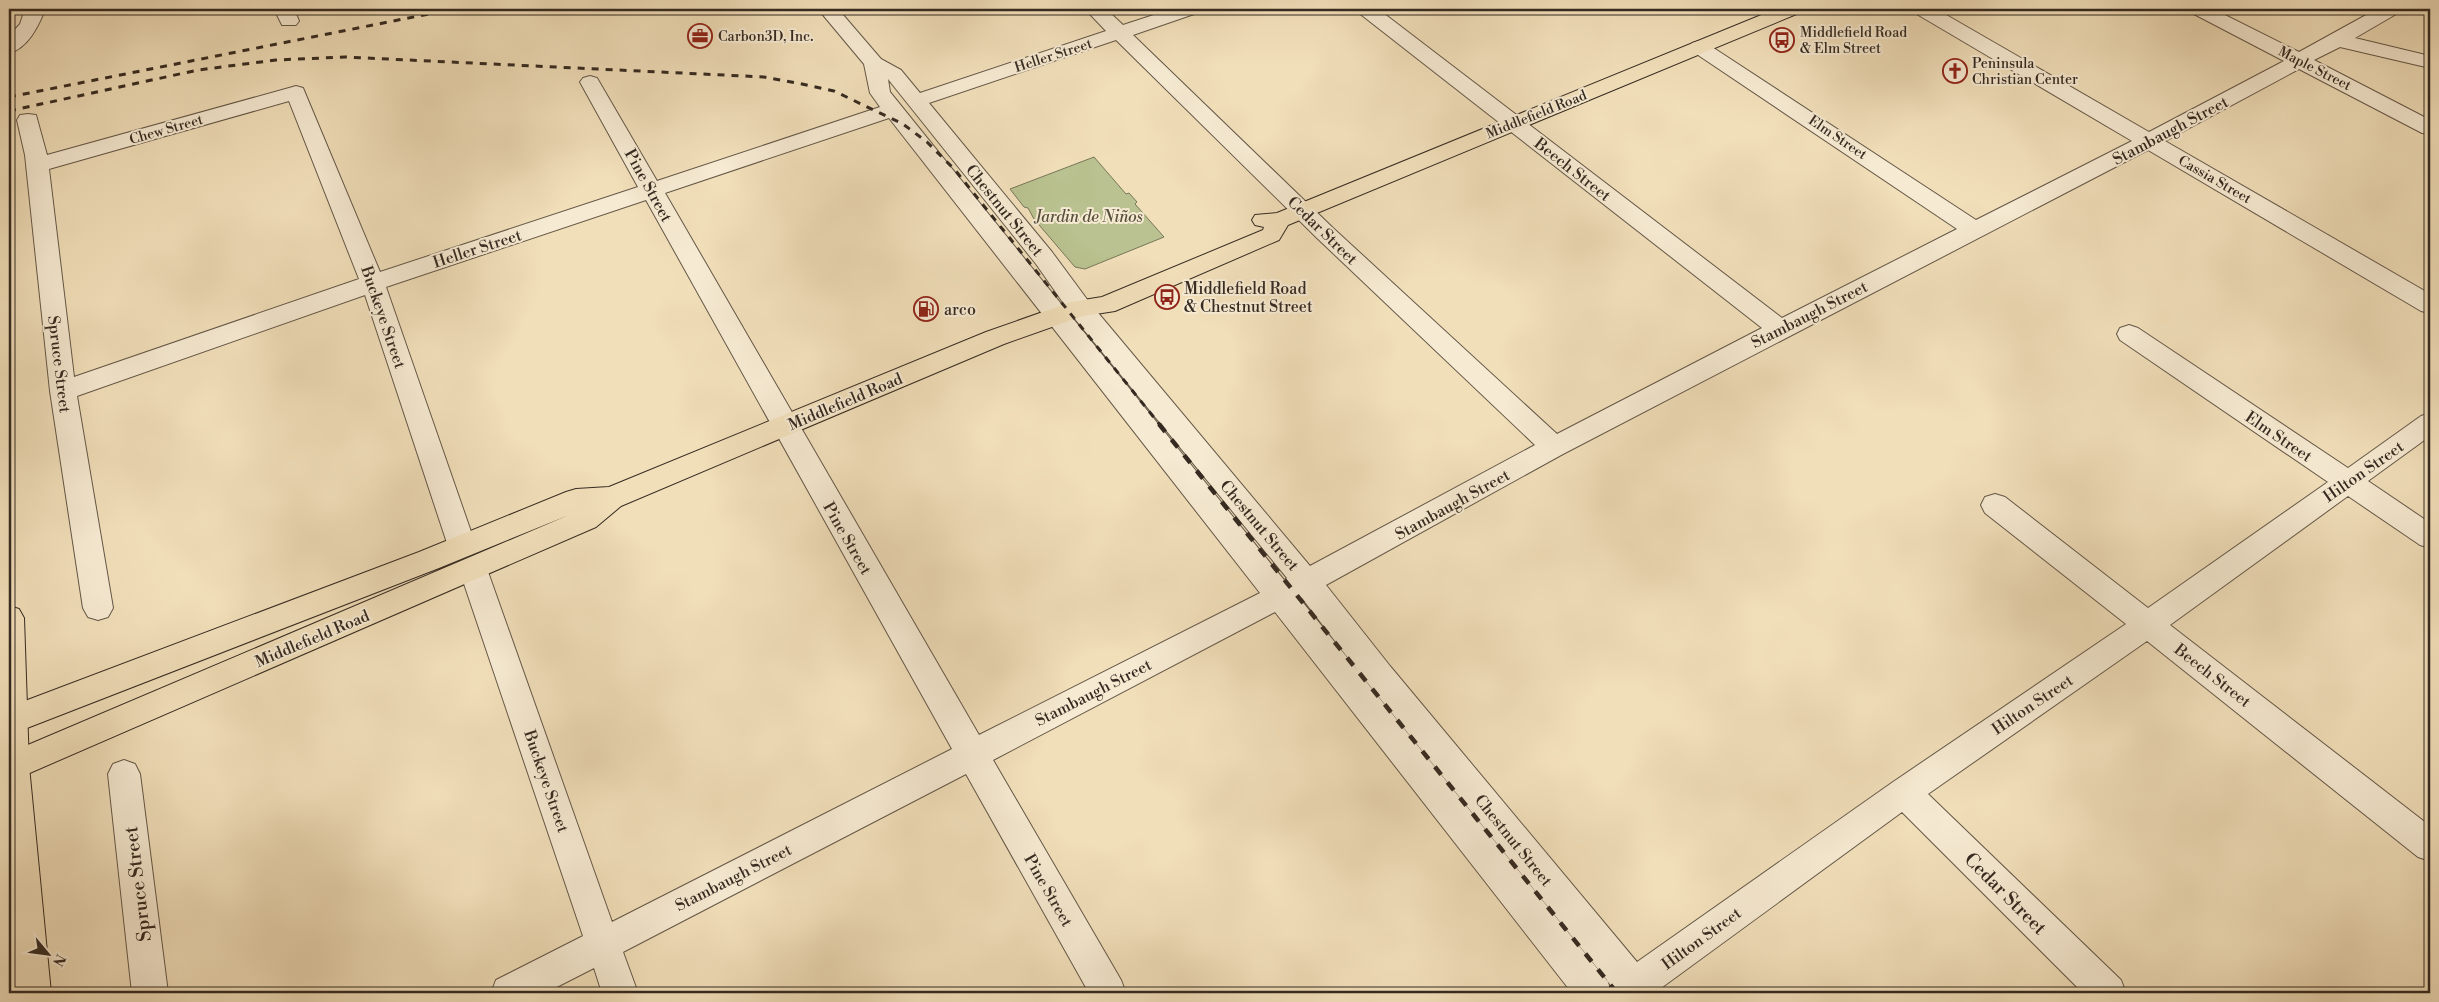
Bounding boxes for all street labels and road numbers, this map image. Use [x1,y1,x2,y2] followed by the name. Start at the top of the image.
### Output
[1012,35,1094,77] street label: Heller Street
[2275,43,2354,95] street label: Maple Street
[1483,86,1589,143] street label: Middlefield Road
[2109,92,2232,170] street label: Stambaugh Street
[127,111,205,149] street label: Chew Street
[1805,112,1870,164] street label: Elm Street
[1529,133,1615,206] street label: Beech Street
[620,145,677,226] street label: Pine Street
[2175,152,2254,208] street label: Cassia Street
[961,161,1048,261] street label: Chestnut Street
[1283,192,1362,269] street label: Cedar Street
[430,225,525,273] street label: Heller Street
[356,263,410,372] street label: Buckeye Street
[1748,277,1871,353] street label: Stambaugh Street
[43,314,75,414] street label: Spruce Street
[785,369,906,435] street label: Middlefield Road
[2241,407,2316,467] street label: Elm Street
[2320,437,2408,507] street label: Hilton Street
[1392,465,1514,545] street label: Stambaugh Street
[1215,476,1303,575] street label: Chestnut Street
[818,499,876,579] street label: Pine Street
[252,606,373,672] street label: Middlefield Road
[2169,639,2255,712] street label: Beech Street
[1032,655,1155,731] street label: Stambaugh Street
[1988,670,2077,739] street label: Hilton Street
[519,727,573,836] street label: Buckeye Street
[1470,791,1557,891] street label: Chestnut Street
[119,824,157,943] street label: Spruce Street
[672,840,795,916] street label: Stambaugh Street
[1959,847,2052,940] street label: Cedar Street
[1019,851,1077,931] street label: Pine Street
[1658,903,1746,974] street label: Hilton Street

